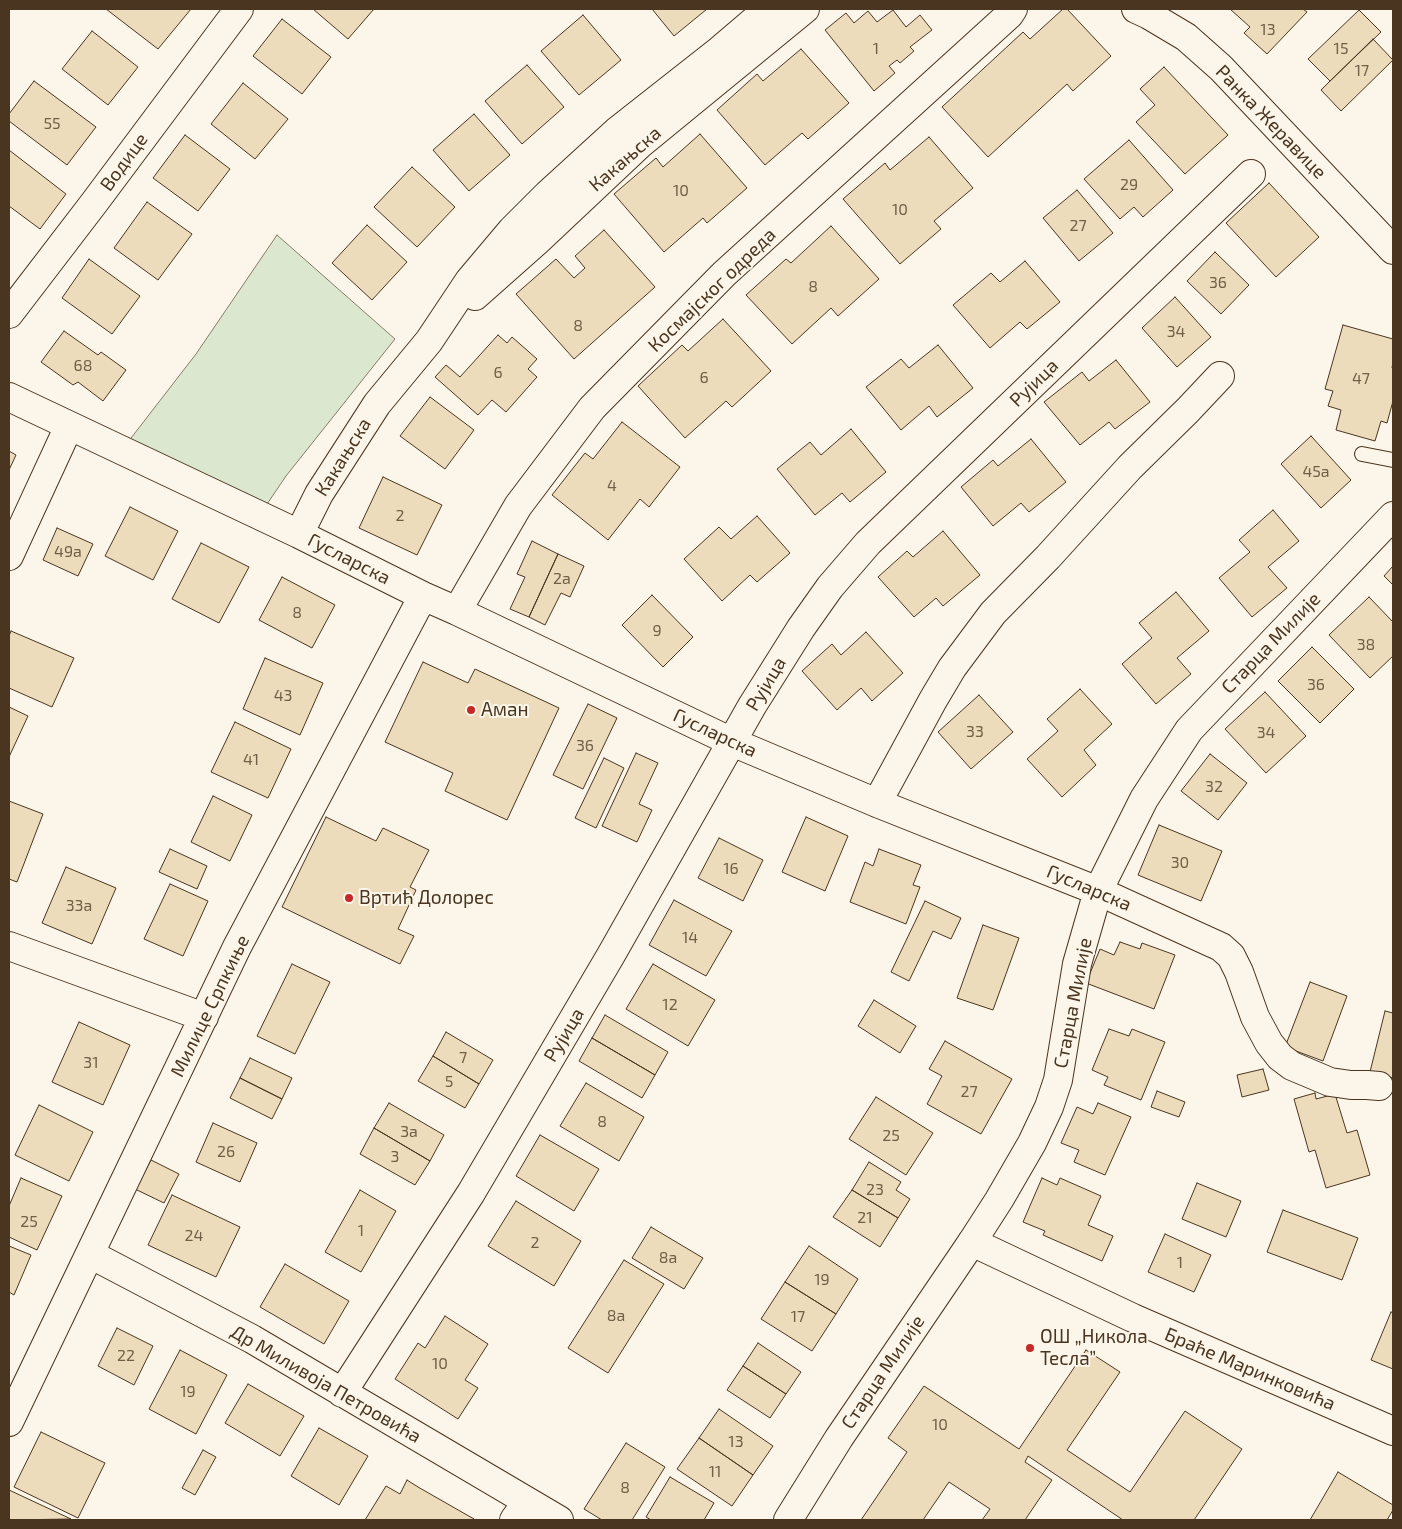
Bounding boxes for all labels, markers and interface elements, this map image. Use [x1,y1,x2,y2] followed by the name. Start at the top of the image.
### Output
[1260,20,1276,40] house number: 13
[873,39,879,59] house number: 1
[1334,39,1348,59] house number: 15
[1211,60,1331,184] street label: Ранка Жеравице
[1355,61,1369,81] house number: 17
[43,114,61,134] house number: 55
[584,122,666,196] street label: Какањска
[95,129,153,195] street label: Водице
[1120,175,1138,195] house number: 29
[673,181,689,201] house number: 10
[892,200,908,220] house number: 10
[1069,216,1087,236] house number: 27
[643,223,781,357] street label: Космајског одреда
[1209,273,1227,293] house number: 36
[808,277,818,297] house number: 8
[573,316,583,336] house number: 8
[1167,322,1185,342] house number: 34
[1005,354,1063,412] street label: Рујица
[74,356,92,376] house number: 68
[493,363,503,383] house number: 6
[699,368,709,388] house number: 6
[1352,369,1370,389] house number: 47
[310,414,376,500] street label: Какањска
[1302,462,1330,482] house number: 45a
[607,476,617,496] house number: 4
[396,506,404,526] house number: 2
[304,528,394,590] street label: Гусларска
[54,542,82,562] house number: 49a
[553,569,571,589] house number: 2a
[1217,587,1325,699] street label: Старца Милије
[292,603,302,623] house number: 8
[652,621,662,641] house number: 9
[1357,635,1375,655] house number: 38
[741,653,791,715] street label: Рујица
[1307,675,1325,695] house number: 36
[274,686,292,706] house number: 43
[481,699,529,721] place label: Аман
[465,704,477,716] marker: Аман
[670,704,760,762] street label: Гусларска
[966,722,984,742] house number: 33
[1257,723,1275,743] house number: 34
[576,736,594,756] house number: 36
[243,750,259,770] house number: 41
[1205,777,1223,797] house number: 32
[1171,853,1189,873] house number: 30
[723,859,739,879] house number: 16
[1043,860,1135,916] street label: Гусларска
[359,887,494,909] place label: Вртић Долорес
[343,892,355,904] marker: Вртић Долорес
[66,896,92,916] house number: 33a
[682,928,698,948] house number: 14
[166,931,254,1081] street label: Милице Српкиње
[1049,936,1097,1070] street label: Старца Милије
[662,995,678,1015] house number: 12
[539,1004,589,1066] street label: Рујица
[459,1048,467,1068] house number: 7
[83,1053,99,1073] house number: 31
[445,1072,453,1092] house number: 5
[960,1082,978,1102] house number: 27
[597,1112,607,1132] house number: 8
[400,1122,418,1142] house number: 3a
[882,1126,900,1146] house number: 25
[217,1142,235,1162] house number: 26
[391,1147,399,1167] house number: 3
[866,1180,884,1200] house number: 23
[857,1208,873,1228] house number: 21
[20,1212,38,1232] house number: 25
[358,1221,364,1241] house number: 1
[185,1226,203,1246] house number: 24
[531,1233,539,1253] house number: 2
[659,1248,677,1268] house number: 8a
[1177,1253,1183,1273] house number: 1
[814,1270,830,1290] house number: 19
[607,1306,625,1326] house number: 8a
[791,1307,805,1327] house number: 17
[837,1311,929,1433] street label: Старца Милије
[227,1320,425,1448] street label: Др Миливоја Петровића
[1161,1323,1339,1415] street label: Браће Маринковића
[1040,1326,1148,1370] place label: ОШ „Никола Тесла”
[1024,1342,1036,1354] marker: ОШ „Никола Тесла”
[117,1346,135,1366] house number: 22
[432,1354,448,1374] house number: 10
[180,1382,196,1402] house number: 19
[932,1415,948,1435] house number: 10
[728,1432,744,1452] house number: 13
[709,1462,721,1482] house number: 11
[620,1478,630,1498] house number: 8

